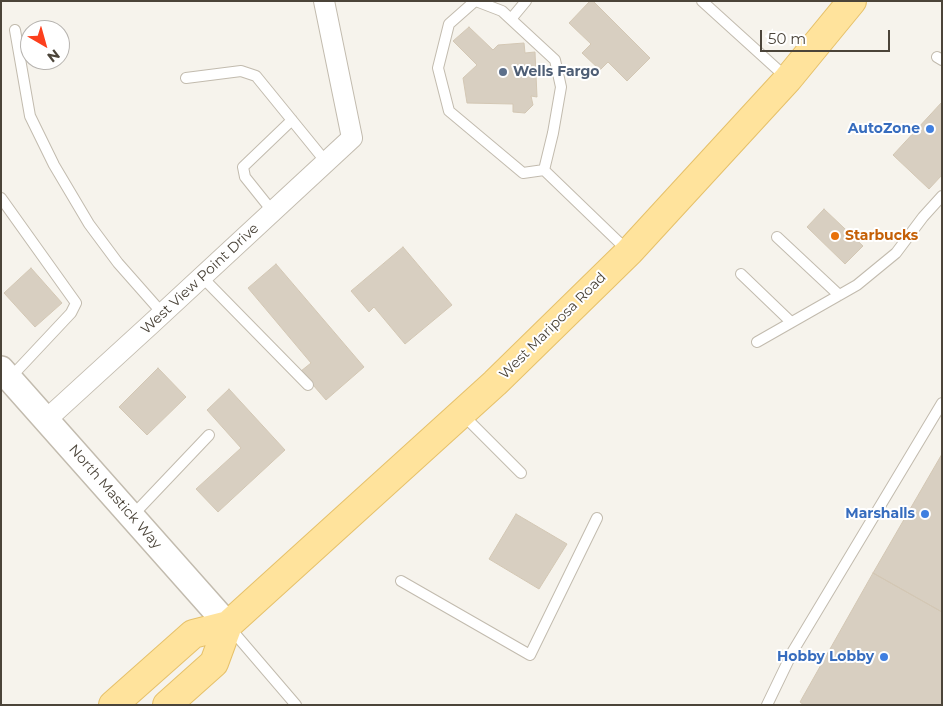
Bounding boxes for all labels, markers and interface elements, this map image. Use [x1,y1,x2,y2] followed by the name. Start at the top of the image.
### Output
[20,20,70,70] north arrow
[763,20,893,52] scale bar
[768,29,806,48] text: 50 m
[44,45,64,67] text: N
[513,64,599,80] place label: Wells Fargo
[497,66,509,78] marker: Wells Fargo
[848,121,920,137] place label: AutoZone
[924,123,936,135] marker: AutoZone
[138,220,262,338] street label: West View Point Drive
[845,228,918,244] place label: Starbucks
[829,230,841,242] marker: Starbucks
[496,269,610,383] street label: West Mariposa Road
[65,441,165,553] street label: North Mastick Way
[845,506,915,522] place label: Marshalls
[919,508,931,520] marker: Marshalls
[777,649,874,665] place label: Hobby Lobby
[878,651,890,663] marker: Hobby Lobby

